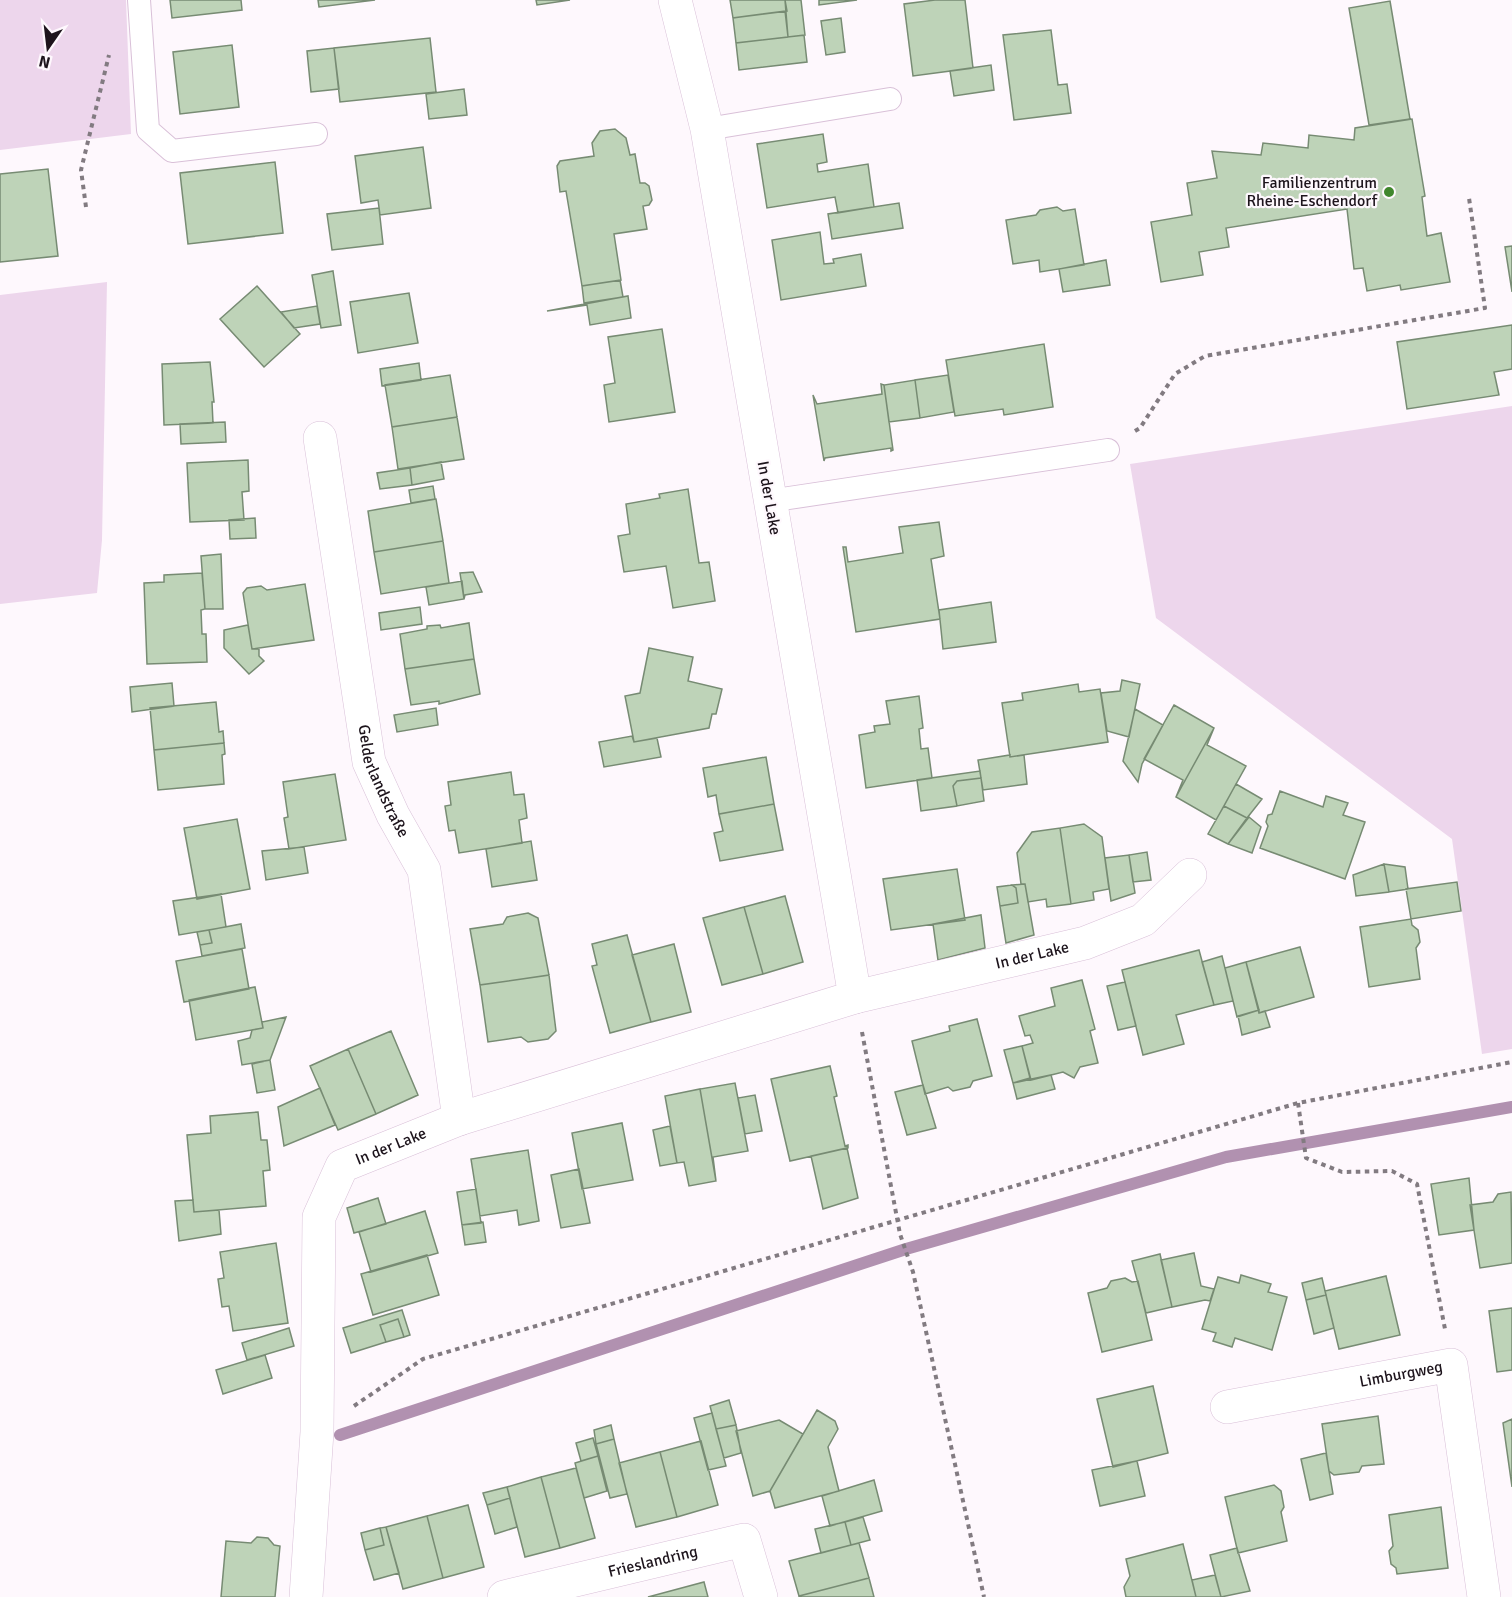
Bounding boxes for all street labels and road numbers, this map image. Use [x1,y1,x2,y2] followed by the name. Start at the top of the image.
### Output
[753,459,785,537] street label: In der Lake
[353,723,414,841] street label: Gelderlandstraße
[993,937,1071,974] street label: In der Lake
[352,1123,429,1170] street label: In der Lake
[1358,1357,1444,1392] street label: Limburgweg
[606,1541,700,1582] street label: Frieslandring

